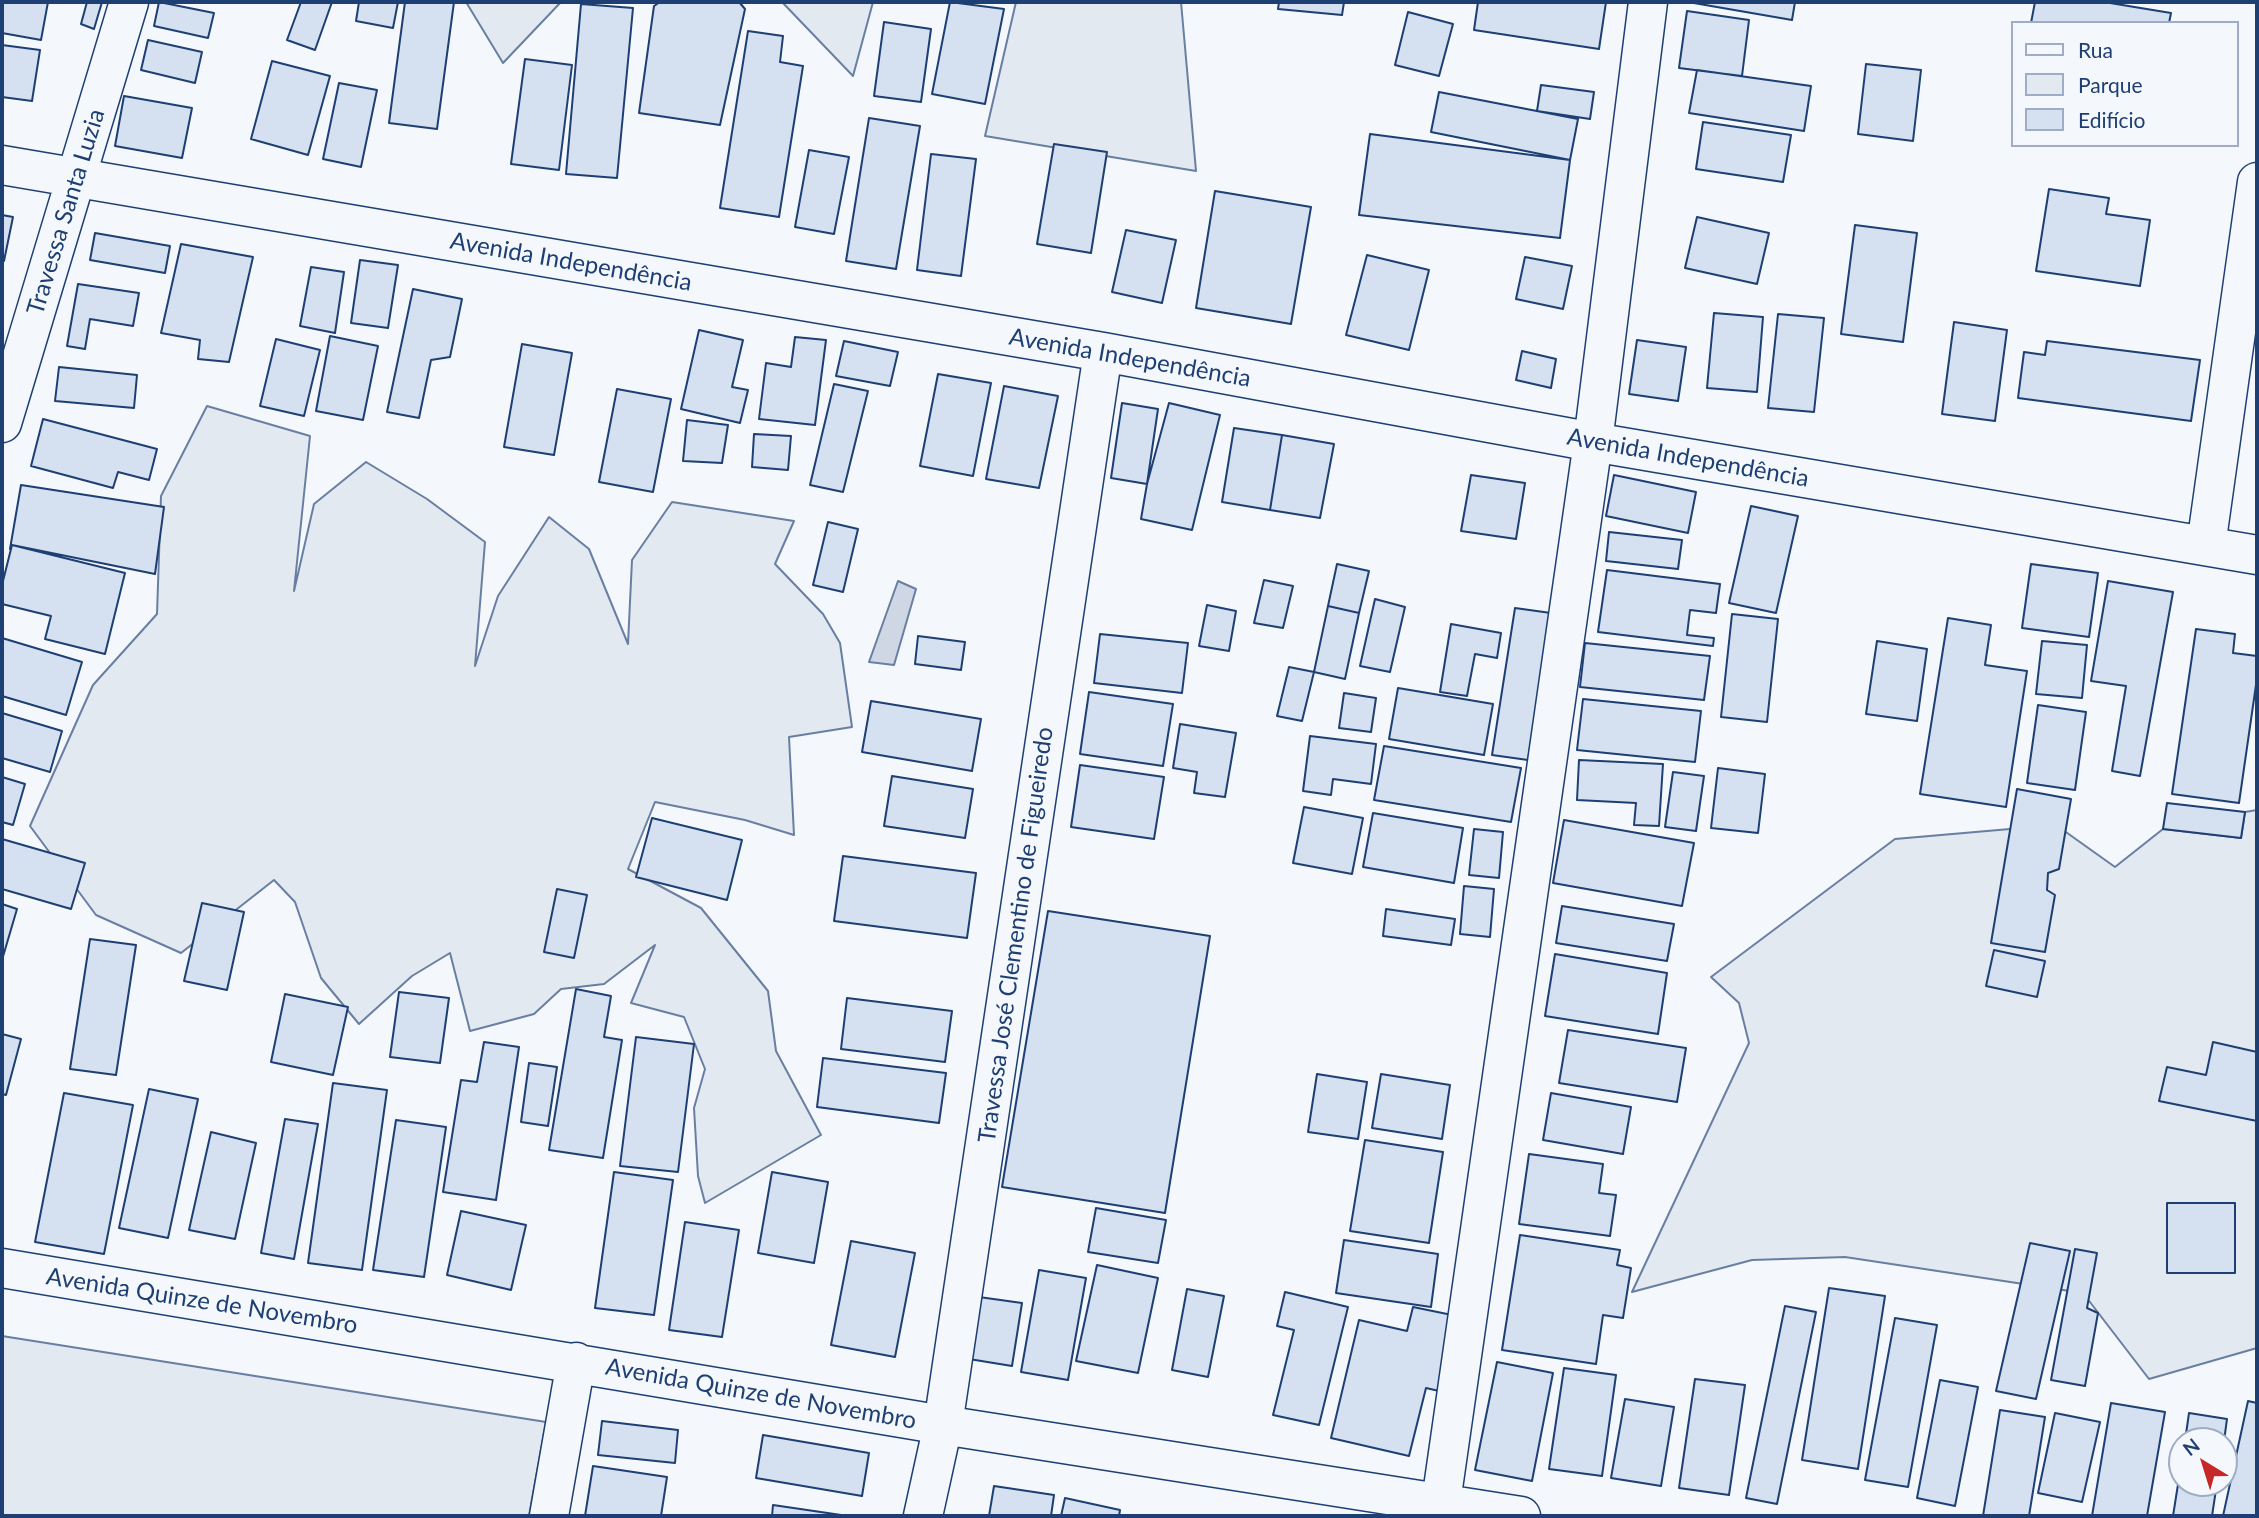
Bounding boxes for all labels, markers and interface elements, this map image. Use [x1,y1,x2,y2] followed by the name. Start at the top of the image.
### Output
[2010,21,2238,147] legend
[2078,37,2113,62] text: Rua
[2078,72,2143,97] text: Parque
[21,106,111,318] street label: Travessa Santa Luzia
[2078,107,2145,132] text: Edifício
[448,227,694,297] street label: Avenida Independência
[1007,323,1253,393] street label: Avenida Independência
[1565,423,1811,493] street label: Avenida Independência
[973,725,1059,1145] street label: Travessa José Clementino de Figueiredo
[44,1262,360,1340] street label: Avenida Quinze de Novembro
[603,1352,919,1436] street label: Avenida Quinze de Novembro
[2168,1427,2238,1497] north arrow
[2178,1433,2204,1460] text: N

